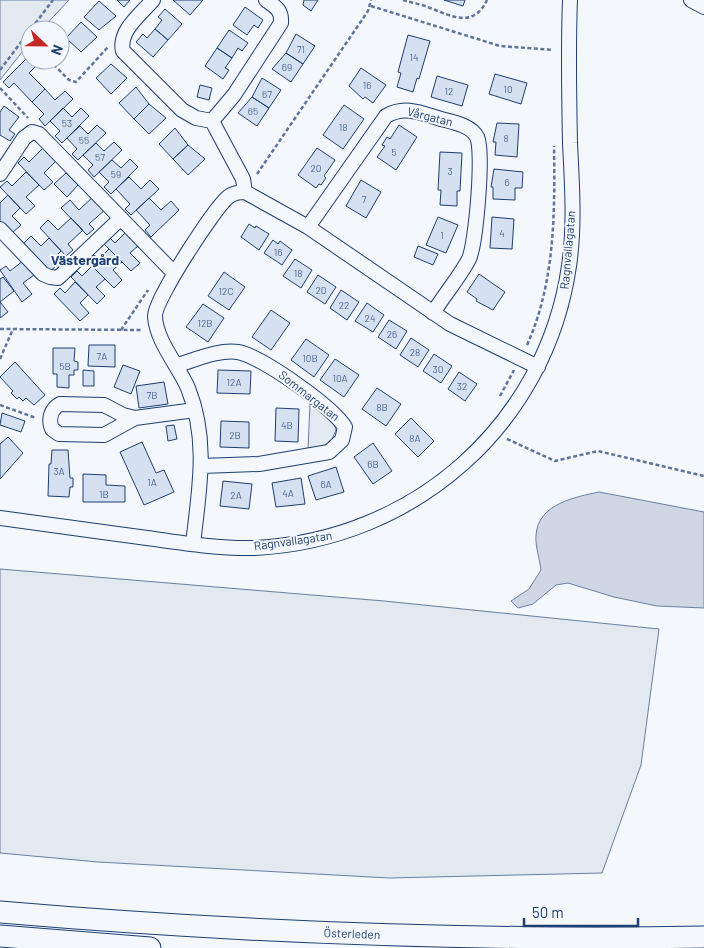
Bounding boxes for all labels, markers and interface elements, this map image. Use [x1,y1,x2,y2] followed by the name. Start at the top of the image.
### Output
[20,20,70,70] north arrow
[48,43,67,58] text: N
[297,43,305,55] house number: 71
[409,51,419,63] house number: 14
[282,61,292,73] house number: 69
[363,79,371,91] house number: 16
[503,83,513,95] house number: 10
[445,85,453,97] house number: 12
[262,88,272,100] house number: 67
[406,104,454,128] street label: Vårgatan
[248,105,258,117] house number: 65
[62,117,72,129] house number: 53
[339,121,347,133] house number: 18
[503,132,509,144] house number: 8
[79,134,89,146] house number: 55
[391,146,397,158] house number: 5
[95,151,105,163] house number: 57
[310,162,322,174] house number: 20
[447,165,453,177] house number: 3
[111,168,121,180] house number: 59
[504,176,510,188] house number: 6
[362,193,367,205] house number: 7
[557,210,577,290] street label: Ragnvallagatan
[499,227,505,239] house number: 4
[440,229,444,241] house number: 1
[274,246,282,258] house number: 16
[51,251,119,268] district label: Västergård
[294,267,302,279] house number: 18
[315,284,327,296] house number: 20
[219,285,233,297] house number: 12C
[339,299,349,311] house number: 22
[365,312,375,324] house number: 24
[197,317,213,329] house number: 12B
[387,328,397,340] house number: 26
[410,346,420,358] house number: 28
[97,350,107,362] house number: 7A
[302,352,318,364] house number: 10B
[59,360,71,372] house number: 5B
[433,363,443,375] house number: 30
[276,367,343,423] street label: Sommargatan
[332,372,348,384] house number: 10A
[227,376,241,388] house number: 12A
[457,380,467,392] house number: 32
[147,389,158,401] house number: 7B
[376,401,388,413] house number: 8B
[281,419,293,431] house number: 4B
[229,429,241,441] house number: 2B
[409,432,421,444] house number: 8A
[367,458,379,470] house number: 6B
[53,465,65,477] house number: 3A
[147,476,157,488] house number: 1A
[320,478,332,490] house number: 6A
[282,487,294,499] house number: 4A
[99,488,109,500] house number: 1B
[230,489,242,501] house number: 2A
[253,528,333,552] street label: Ragnvallagatan
[524,896,638,928] scale bar
[532,903,564,921] text: 50 m
[323,925,381,941] street label: Österleden

